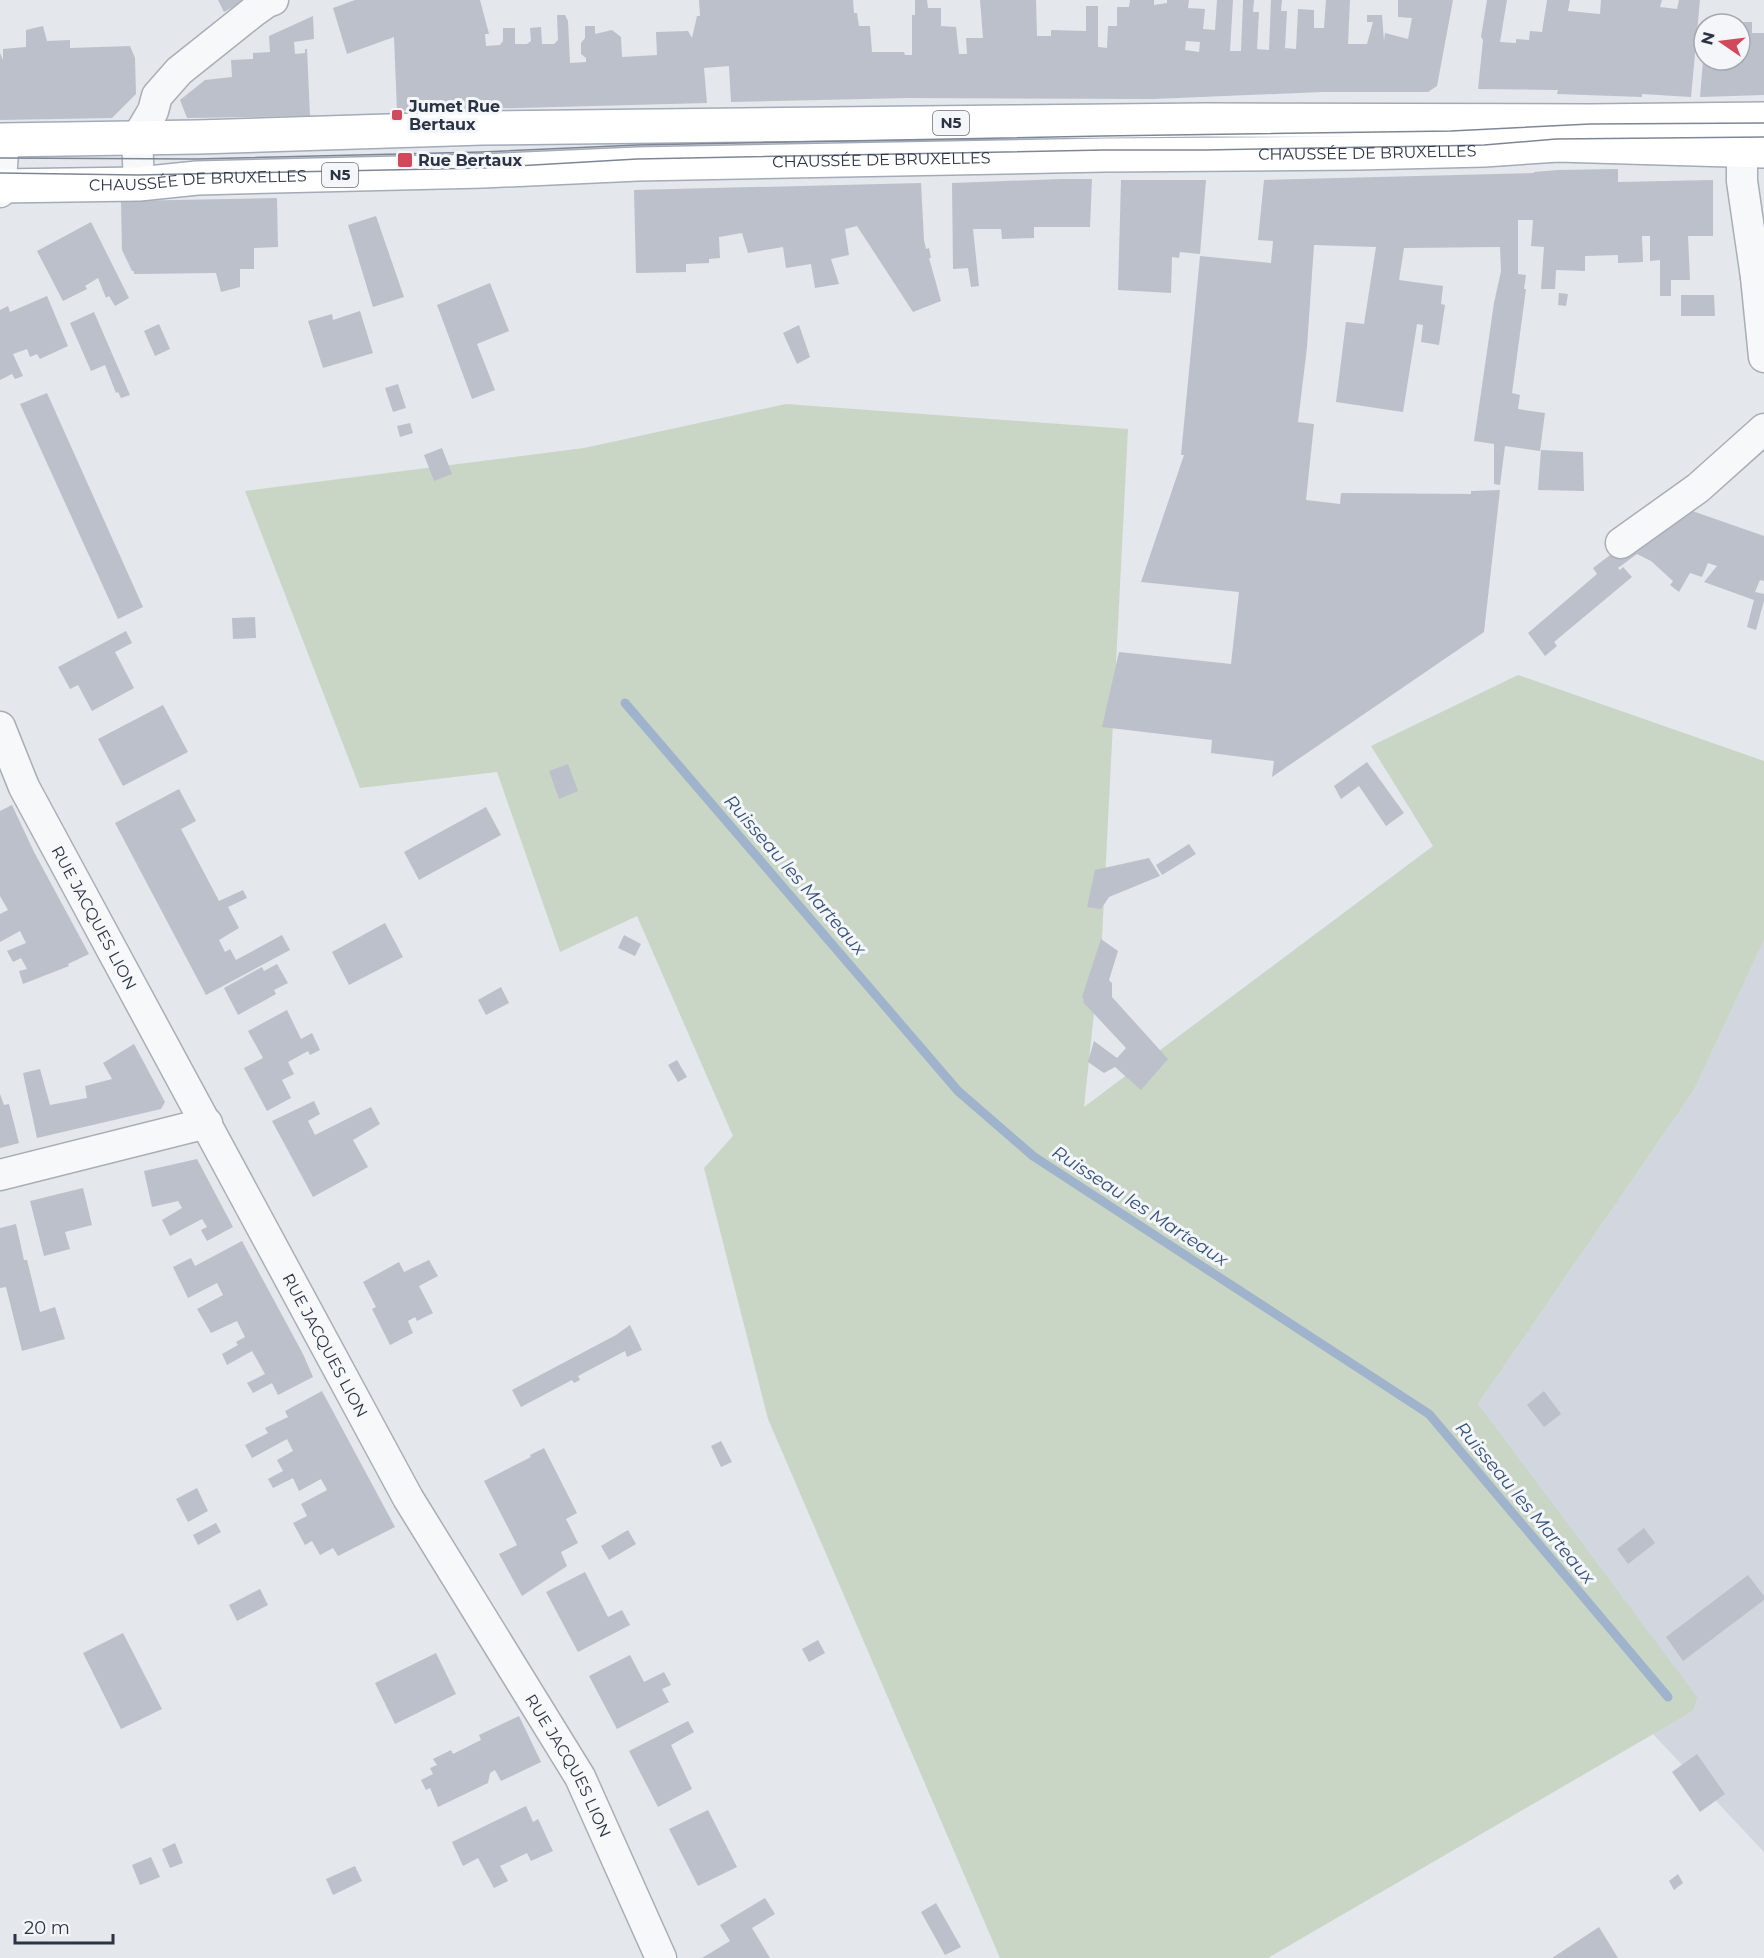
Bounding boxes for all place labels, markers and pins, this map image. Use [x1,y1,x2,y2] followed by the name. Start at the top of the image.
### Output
[408,97,500,134] place label: Jumet Rue Bertaux
[390,108,404,122] marker: Jumet Rue Bertaux
[396,151,414,169] marker: Rue Bertaux
[418,151,522,170] place label: Rue Bertaux

